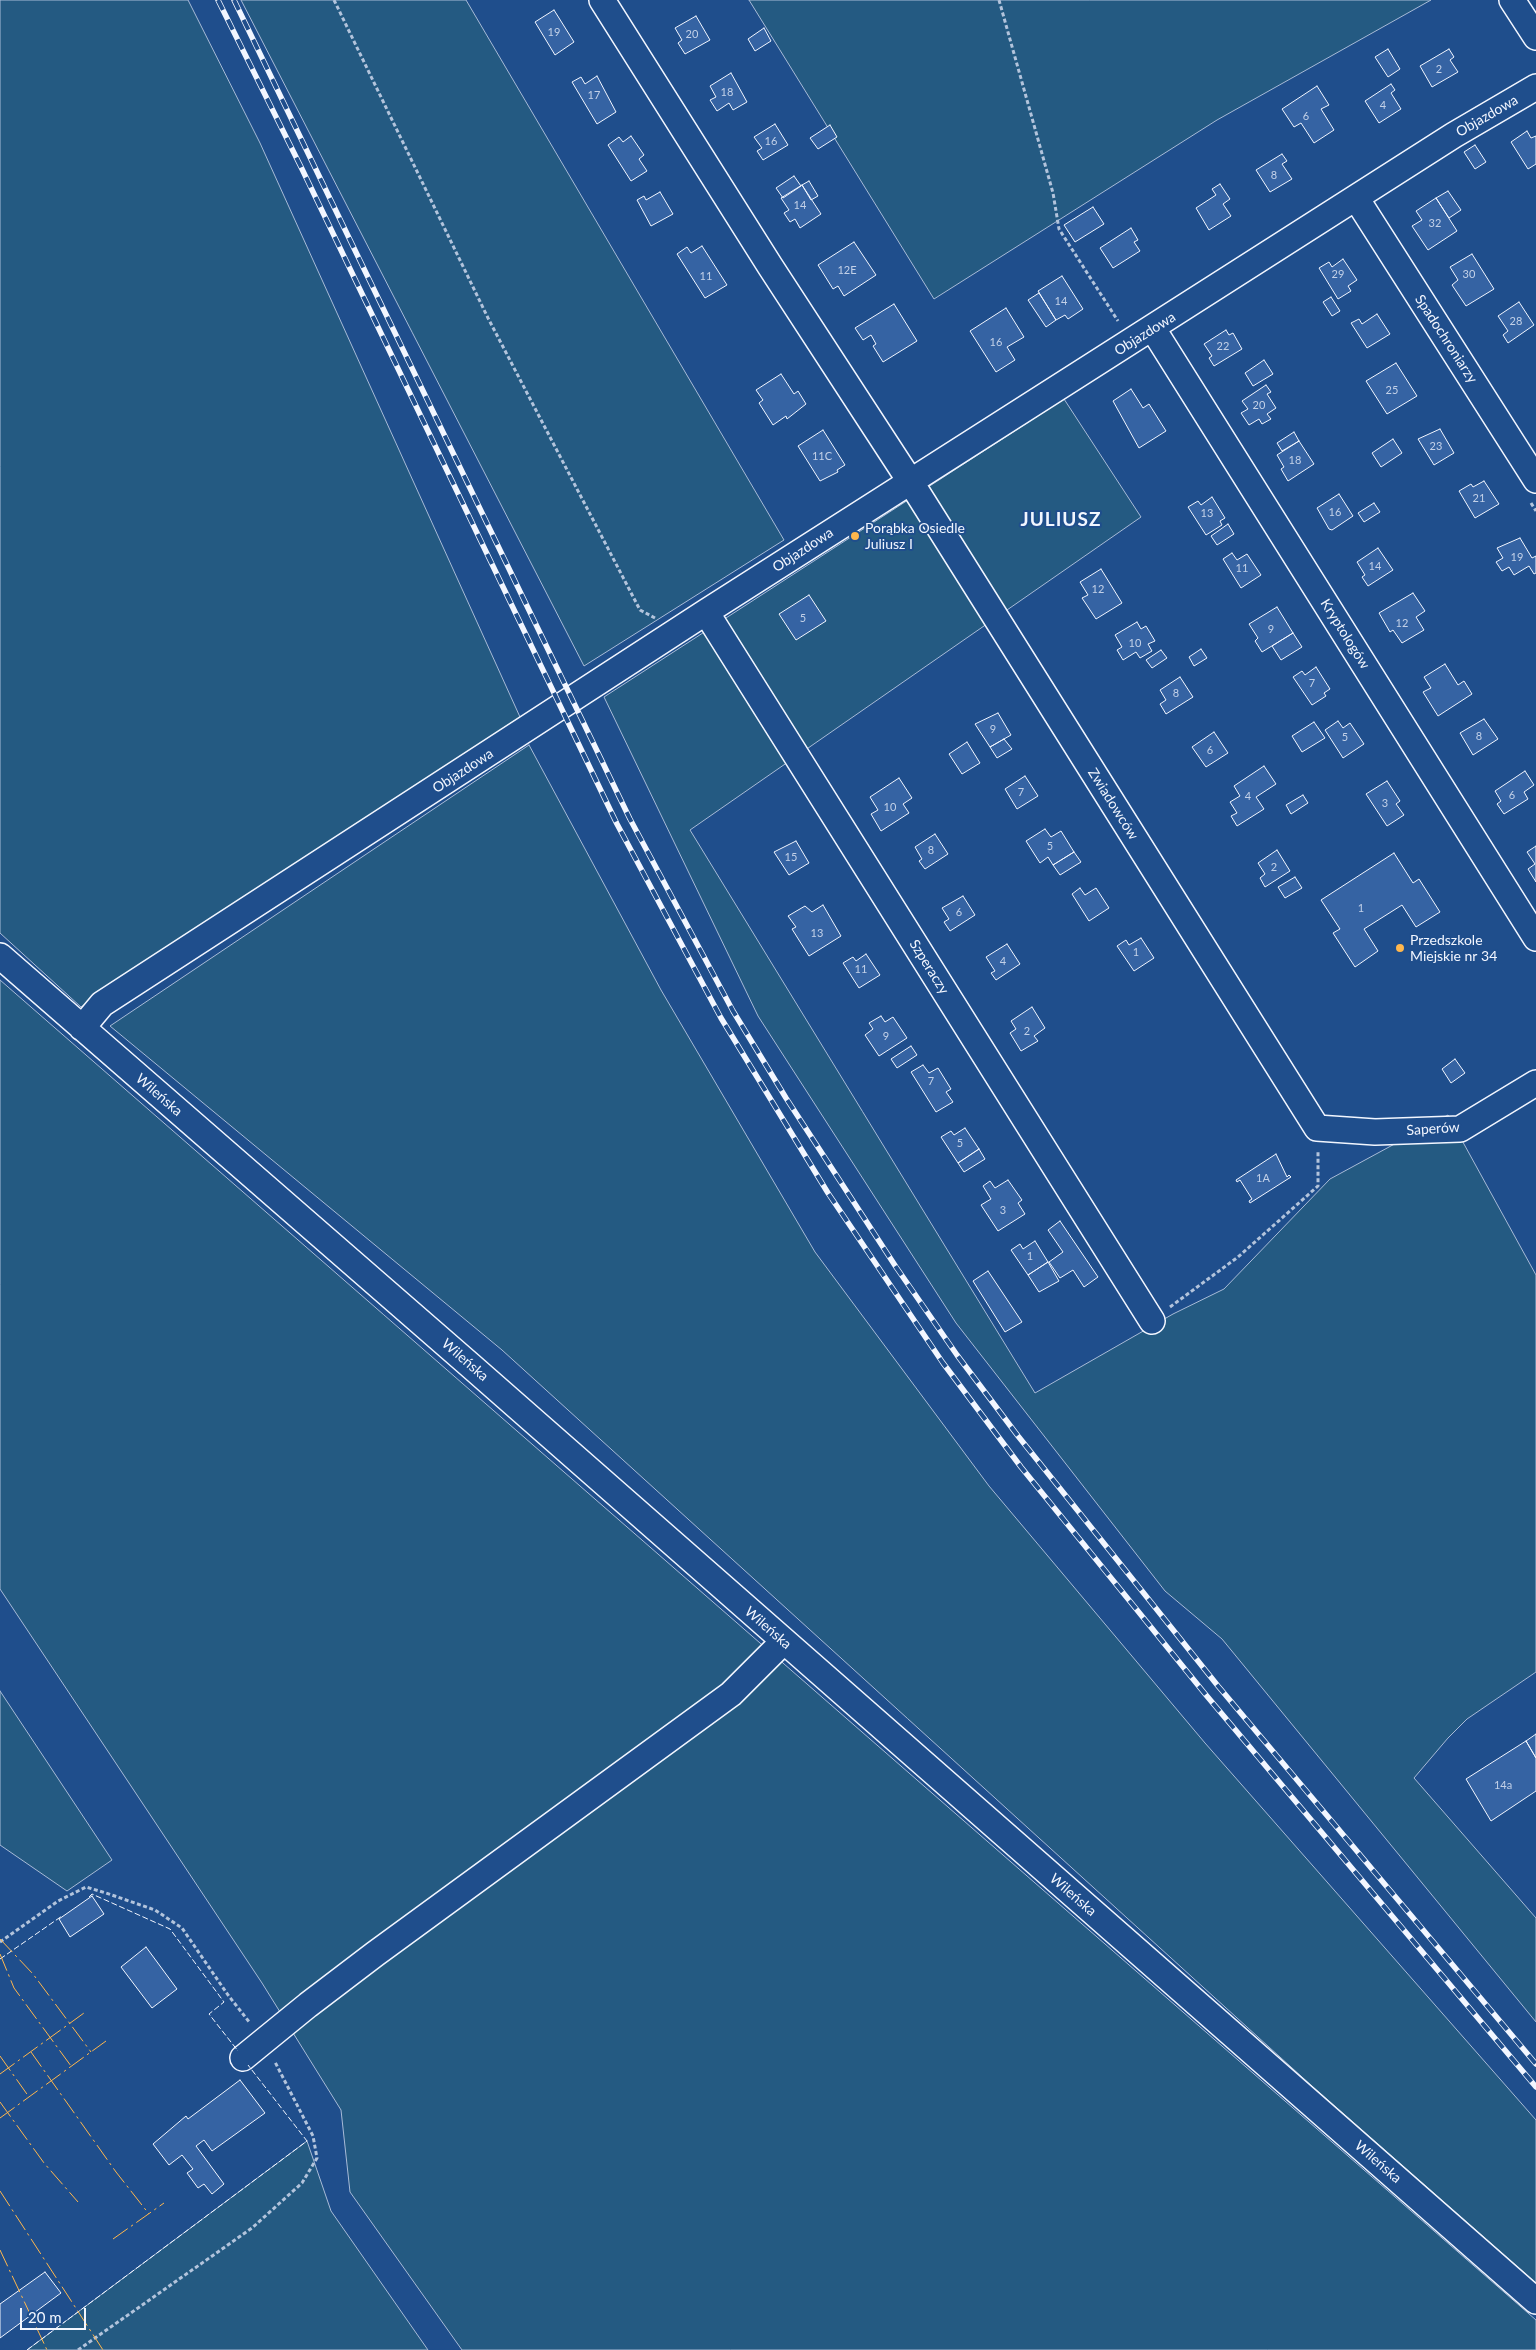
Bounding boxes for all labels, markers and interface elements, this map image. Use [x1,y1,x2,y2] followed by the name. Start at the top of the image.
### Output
[548,25,560,39] house number: 19
[686,27,698,41] house number: 20
[1436,62,1442,76] house number: 2
[721,85,733,99] house number: 18
[588,88,600,102] house number: 17
[1453,91,1521,141] street label: Objazdowa
[1380,98,1386,112] house number: 4
[1303,109,1309,123] house number: 6
[765,134,777,148] house number: 16
[1271,168,1277,182] house number: 8
[794,198,806,212] house number: 14
[1429,216,1441,230] house number: 32
[837,263,857,277] house number: 12E
[1332,267,1344,281] house number: 29
[1463,267,1475,281] house number: 30
[700,269,712,283] house number: 11
[1411,292,1481,386] street label: Spadochroniarzy
[1055,294,1067,308] house number: 14
[1111,309,1179,359] street label: Objazdowa
[1510,314,1522,328] house number: 28
[990,335,1002,349] house number: 16
[1217,339,1229,353] house number: 22
[1386,383,1398,397] house number: 25
[1253,398,1265,412] house number: 20
[1430,439,1442,453] house number: 23
[812,449,832,463] house number: 11C
[1289,453,1301,467] house number: 18
[1473,491,1485,505] house number: 21
[1329,505,1341,519] house number: 16
[1201,506,1213,520] house number: 13
[1020,509,1102,531] district label: JULIUSZ
[865,520,965,552] place label: Porąbka Osiedle Juliusz I
[769,524,837,576] street label: Objazdowa
[849,530,861,542] marker: Porąbka Osiedle Juliusz I
[1511,550,1523,564] house number: 19
[1369,559,1381,573] house number: 14
[1236,561,1248,575] house number: 11
[1092,582,1104,596] house number: 12
[1317,596,1373,672] street label: Kryptologów
[800,611,806,625] house number: 5
[1396,616,1408,630] house number: 12
[1268,622,1274,636] house number: 9
[1129,636,1141,650] house number: 10
[1309,676,1315,690] house number: 7
[1173,686,1179,700] house number: 8
[990,722,996,736] house number: 9
[1476,729,1482,743] house number: 8
[1342,730,1348,744] house number: 5
[1207,743,1213,757] house number: 6
[429,745,497,797] street label: Objazdowa
[1084,765,1142,843] street label: Zwiadowców
[1018,785,1024,799] house number: 7
[1509,788,1515,802] house number: 6
[1245,789,1251,803] house number: 4
[1382,796,1388,810] house number: 3
[884,800,896,814] house number: 10
[1047,839,1053,853] house number: 5
[928,843,934,857] house number: 8
[785,850,797,864] house number: 15
[1271,860,1277,874] house number: 2
[1358,901,1364,915] house number: 1
[956,905,962,919] house number: 6
[811,926,823,940] house number: 13
[1410,932,1497,964] place label: Przedszkole Miejskie nr 34
[906,937,952,997] street label: Szperaczy
[1394,942,1406,954] marker: Przedszkole Miejskie nr 34
[1133,945,1139,959] house number: 1
[1000,954,1006,968] house number: 4
[855,962,867,976] house number: 11
[1024,1024,1030,1038] house number: 2
[883,1029,889,1043] house number: 9
[132,1070,186,1120] street label: Wileńska
[928,1074,934,1088] house number: 7
[1406,1119,1460,1139] street label: Saperów
[957,1136,963,1150] house number: 5
[1256,1171,1270,1185] house number: 1A
[1000,1203,1006,1217] house number: 3
[1027,1249,1033,1263] house number: 1
[438,1335,492,1385] street label: Wileńska
[741,1603,795,1653] street label: Wileńska
[1494,1778,1512,1792] house number: 14a
[1046,1870,1100,1920] street label: Wileńska
[1351,2137,1405,2187] street label: Wileńska
[22,2298,89,2330] scale bar
[28,2308,62,2326] text: 20 m

